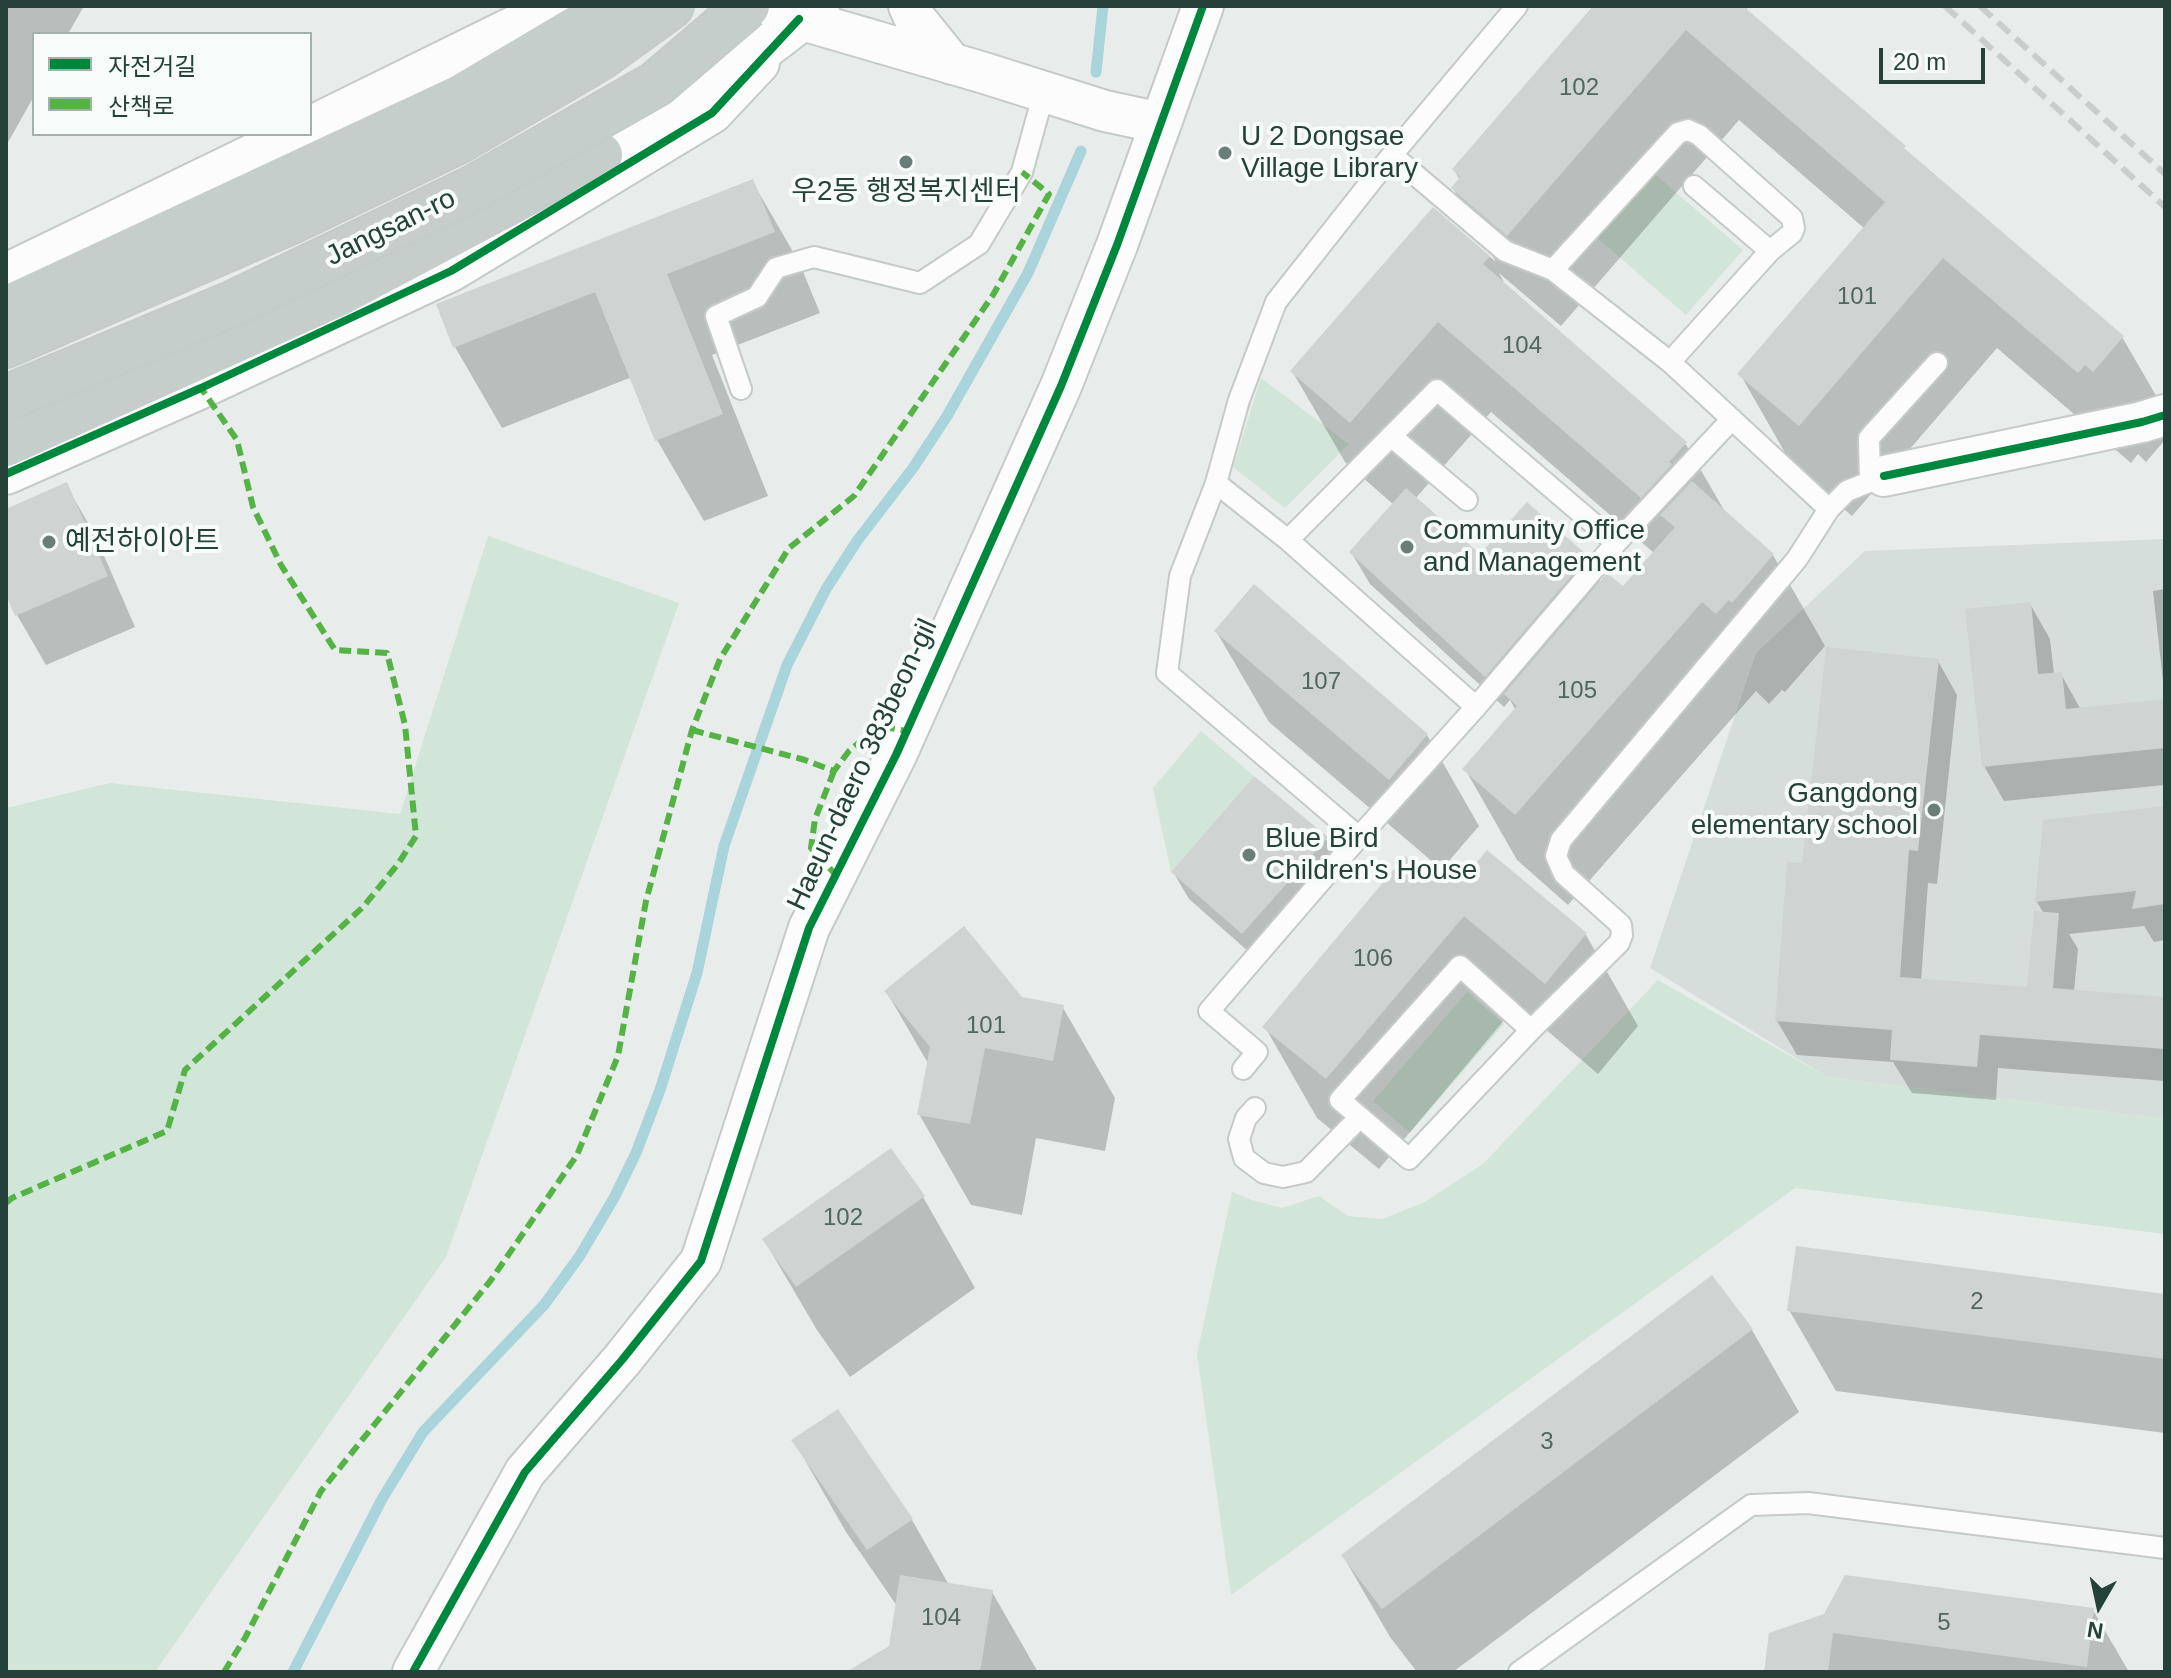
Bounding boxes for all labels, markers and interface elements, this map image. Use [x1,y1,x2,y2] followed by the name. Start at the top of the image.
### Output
[32,32,312,136] legend
[1883,32,1989,82] scale bar
[1893,48,1946,75] text: 20 m
[108,53,196,80] text: 자전거길
[1559,74,1599,102] house number: 102
[108,93,174,120] text: 산책로
[1241,120,1418,186] place label: U 2 Dongsae Village Library
[1216,144,1234,162] marker: U 2 Dongsae Village Library
[897,153,915,171] marker: 우2동 행정복지센터
[791,175,1021,209] place label: 우2동 행정복지센터
[321,182,461,274] street label: Jangsan-ro
[1837,283,1877,311] house number: 101
[1502,332,1542,360] house number: 104
[1423,514,1645,580] place label: Community Office and Management
[65,525,220,559] place label: 예전하이아트
[40,533,58,551] marker: 예전하이아트
[1398,538,1416,556] marker: Community Office and Management
[781,614,945,916] street label: Haeun-daero 383beon-gil
[1301,668,1341,696] house number: 107
[1557,677,1597,705] house number: 105
[1691,777,1918,843] place label: Gangdong elementary school
[1925,801,1943,819] marker: Gangdong elementary school
[1265,822,1477,888] place label: Blue Bird Children's House
[1240,846,1258,864] marker: Blue Bird Children's House
[1353,945,1393,973] house number: 106
[966,1012,1006,1040] house number: 101
[823,1204,863,1232] house number: 102
[1970,1288,1984,1316] house number: 2
[1540,1428,1554,1456] house number: 3
[2059,1566,2139,1646] north arrow
[921,1604,961,1632] house number: 104
[1937,1609,1951,1637] house number: 5
[2085,1617,2105,1644] text: N

